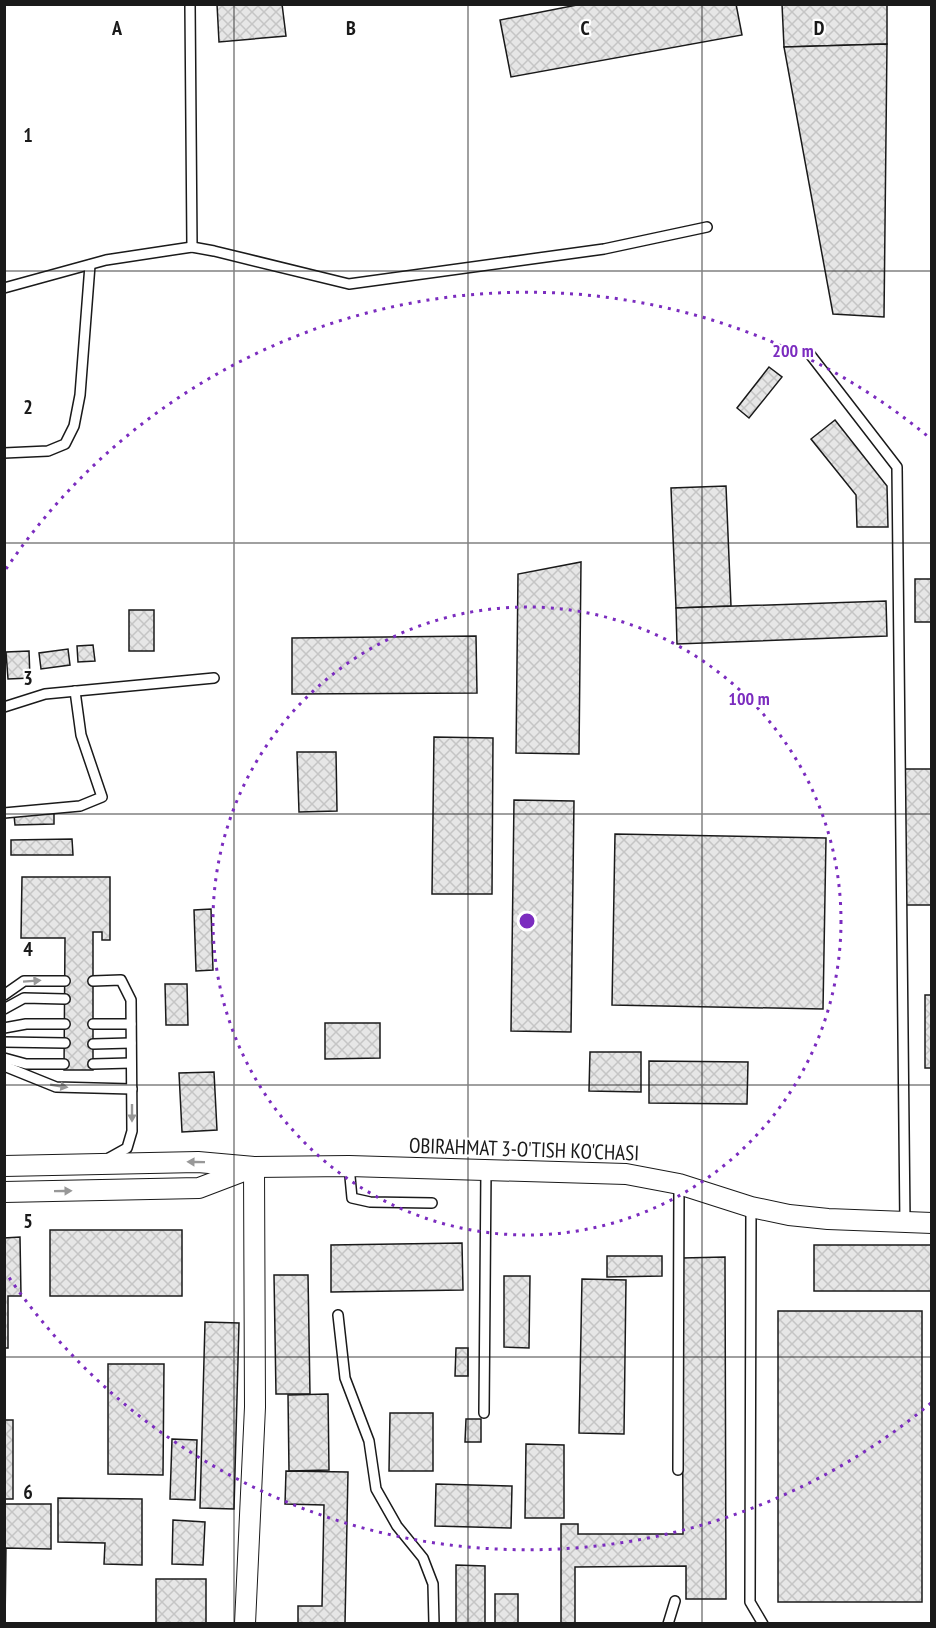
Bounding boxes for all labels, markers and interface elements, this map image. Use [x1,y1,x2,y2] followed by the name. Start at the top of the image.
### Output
[111,15,123,41] text: A
[346,15,356,41] text: B
[580,15,590,41] text: C
[814,15,825,41] text: D
[23,122,33,148] text: 1
[772,339,814,362] text: 200 m
[23,394,33,420] text: 2
[23,665,33,691] text: 3
[728,687,770,710] text: 100 m
[517,911,537,931] centre of rings
[23,936,33,962] text: 4
[23,977,42,986] one-way arrow
[50,1081,69,1090] one-way arrow
[127,1104,137,1123] one-way arrow
[408,1131,640,1167] street label: OBIRAHMAT 3-O'TISH KO'CHASI
[186,1157,205,1167] one-way arrow
[53,1186,72,1196] one-way arrow
[23,1208,33,1234] text: 5
[23,1479,33,1505] text: 6

